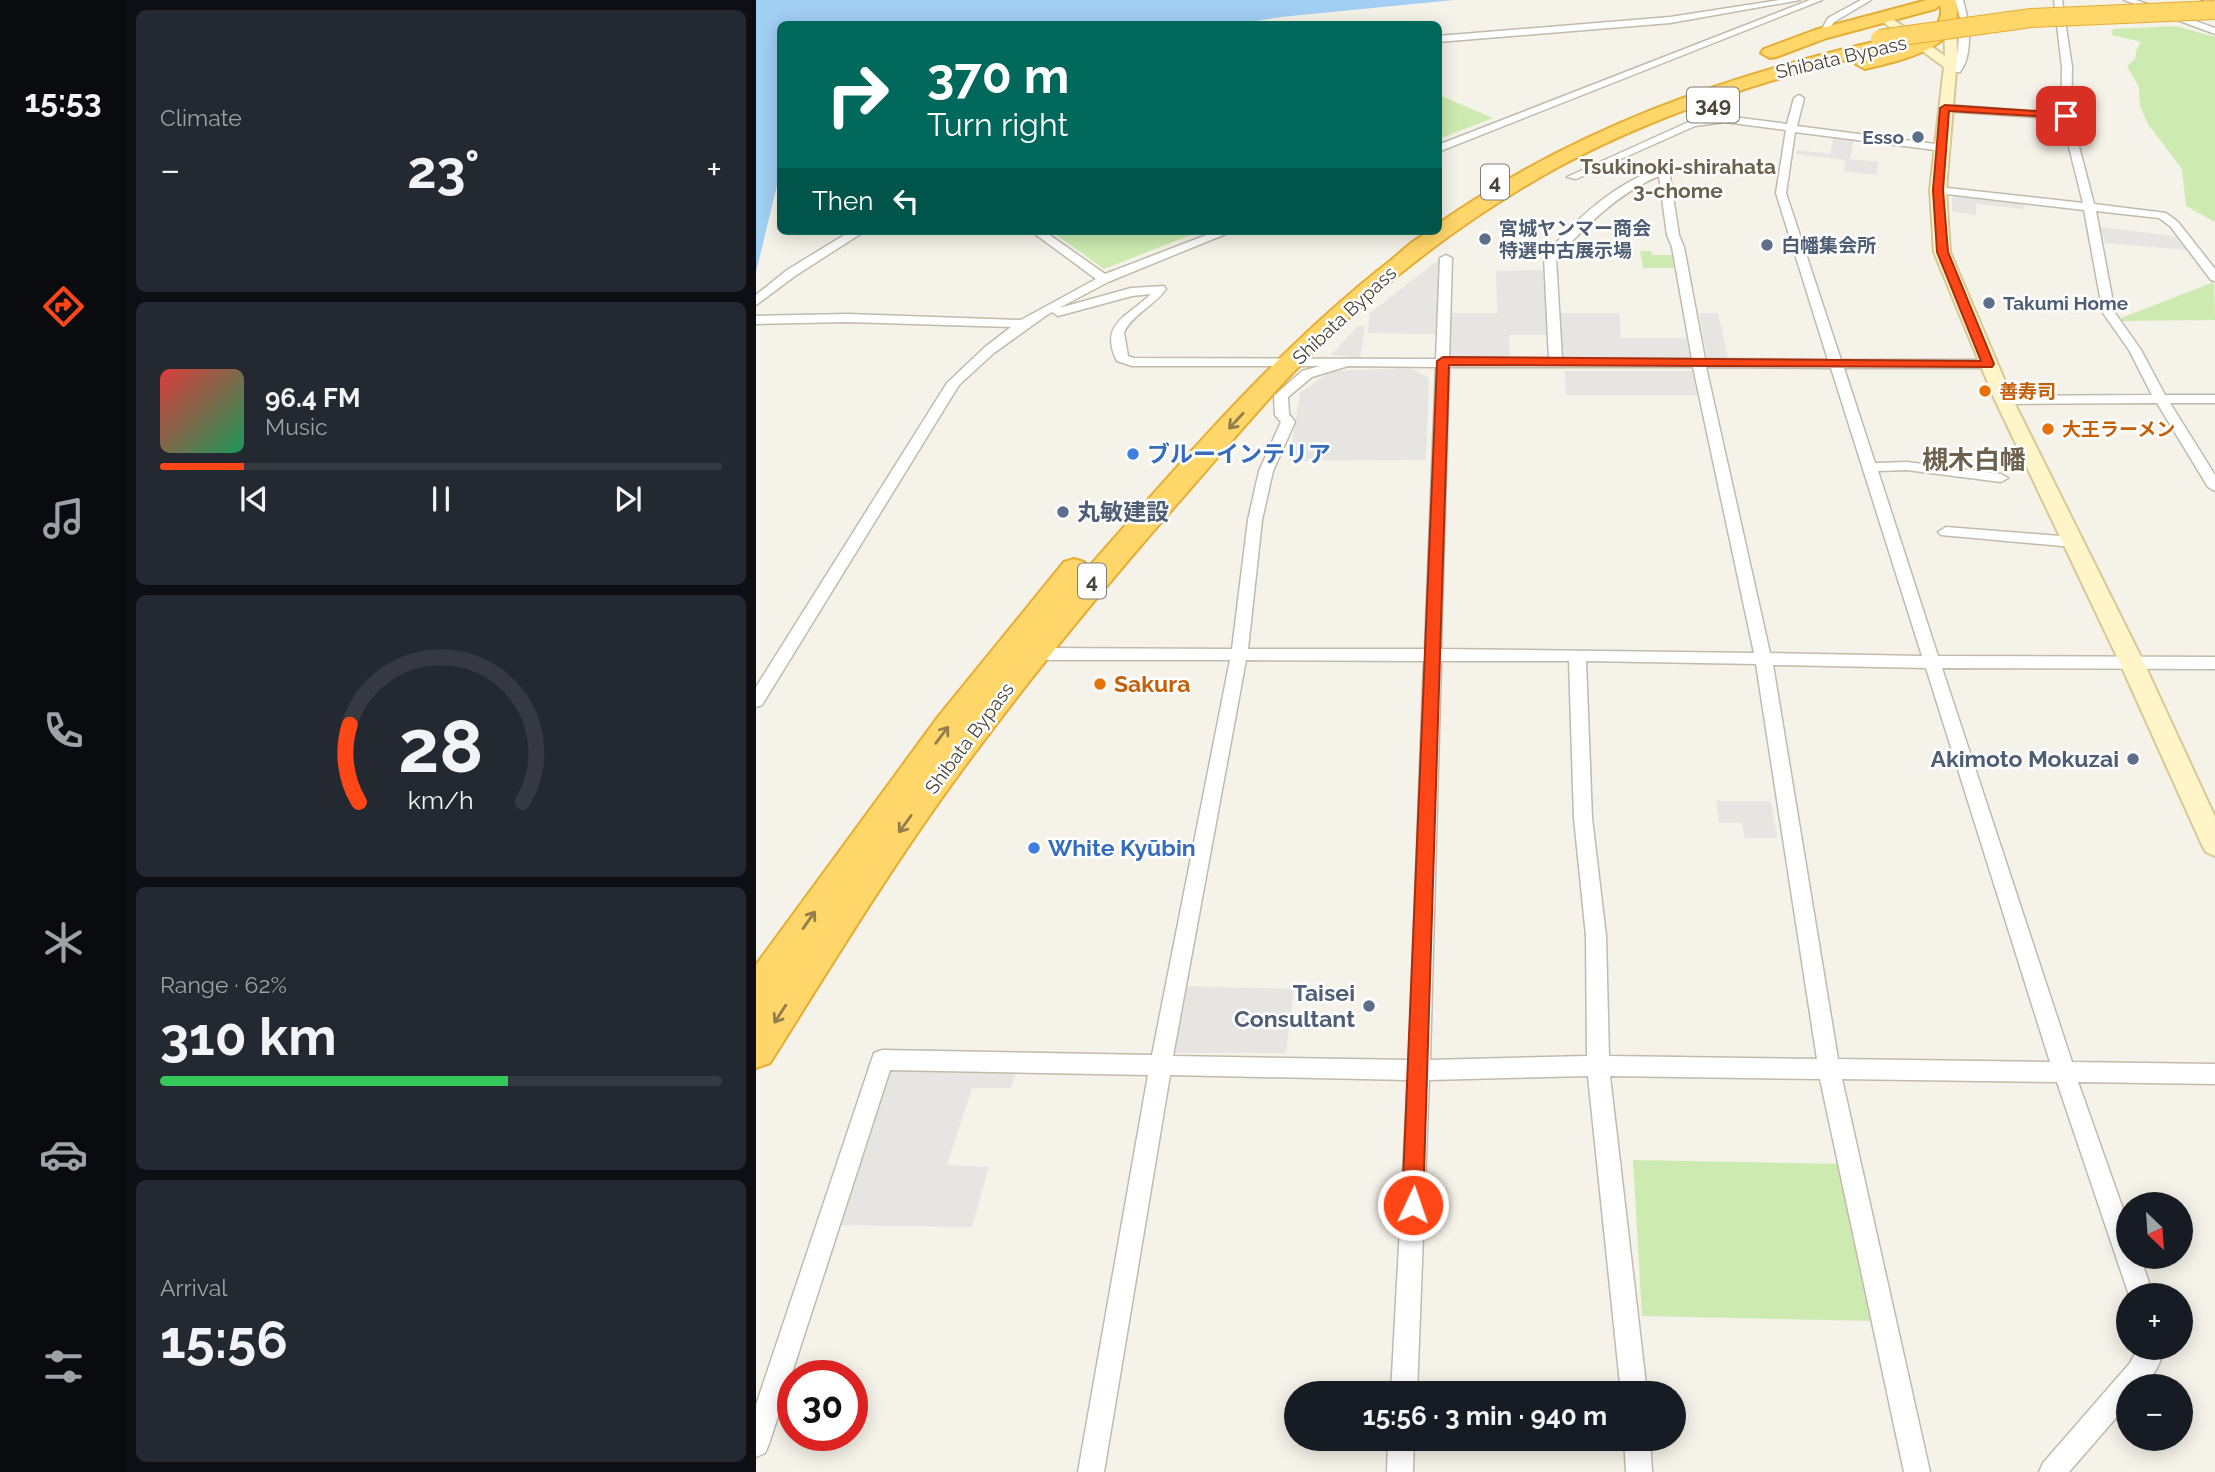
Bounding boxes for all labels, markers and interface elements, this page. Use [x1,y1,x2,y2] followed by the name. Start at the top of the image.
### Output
[1773,31,1909,83] street label: Shibata Bypass
[927,47,1069,104] text: 370 m
[812,49,903,140] icon: right
[24,82,102,119] text: 15:53
[2036,86,2096,146] pin
[1687,88,1739,122] road number: 349
[2047,97,2085,135] icon: arrive
[160,104,242,131] text: Climate
[927,106,1068,143] text: Turn right
[1862,126,1904,148] place label: Esso
[1910,129,1926,145] marker: Esso
[407,139,480,200] text: 23°
[160,147,180,192] text: −
[706,147,722,192] text: +
[1580,154,1776,203] district label: Tsukinoki-shirahata 3-chome
[1481,164,1509,200] road number: 4
[887,182,925,220] icon: left
[812,186,873,216] text: Then
[1499,217,1651,261] place label: 宮城ヤンマー商会 特選中古展示場
[1477,231,1493,247] marker: 宮城ヤンマー商会 特選中古展示場
[1781,234,1876,256] place label: 白幡集会所
[1759,237,1775,253] marker: 白幡集会所
[1288,261,1400,369] street label: Shibata Bypass
[39,282,88,331] icon: directions
[2003,292,2128,314] place label: Takumi Home
[1981,295,1997,311] marker: Takumi Home
[1999,380,2056,402] place label: 善寿司
[265,383,360,413] text: 96.4 FM
[1977,383,1993,399] marker: 善寿司
[1227,412,1244,429] one-way arrow
[265,413,328,440] text: Music
[2062,418,2175,440] place label: 大王ラーメン
[2040,421,2056,437] marker: 大王ラーメン
[1147,440,1331,467] place label: ブルーインテリア
[1922,445,2026,475] district label: 槻木白幡
[1125,446,1141,462] marker: ブルーインテリア
[235,480,273,518] icon: previous
[422,480,460,518] icon: pause
[609,480,647,518] icon: next
[39,494,88,543] icon: music
[1077,498,1169,525] place label: 丸敏建設
[1055,504,1071,520] marker: 丸敏建設
[1078,564,1106,598] road number: 4
[1114,670,1190,697] place label: Sakura
[1092,676,1108,692] marker: Sakura
[920,678,1018,798] street label: Shibata Bypass
[398,704,484,789] text: 28
[39,706,88,755] icon: phone
[934,727,949,745] one-way arrow
[1930,745,2119,772] place label: Akimoto Mokuzai
[2125,751,2141,767] marker: Akimoto Mokuzai
[408,785,474,815] text: km/h
[898,814,912,833] one-way arrow
[1048,834,1196,861] place label: White Kyūbin
[1026,840,1042,856] marker: White Kyūbin
[802,911,816,930] one-way arrow
[39,918,88,967] icon: climate
[160,971,287,998] text: Range · 62%
[1234,979,1355,1032] place label: Taisei Consultant
[1361,998,1377,1014] marker: Taisei Consultant
[772,1003,786,1023] one-way arrow
[160,1006,337,1067] text: 310 km
[39,1130,88,1179] icon: car
[1376,1168,1450,1242] position arrow
[2116,1192,2193,1269] north arrow
[2116,1192,2193,1451] map controls
[160,1274,227,1301] text: Arrival
[2116,1283,2193,1360] button: +
[160,1309,288,1370] text: 15:56
[39,1342,88,1391] icon: filters
[777,1360,868,1451] speed limit sign: 30
[2116,1374,2193,1451] button: −
[1363,1401,1607,1431] text: 15:56 · 3 min · 940 m

